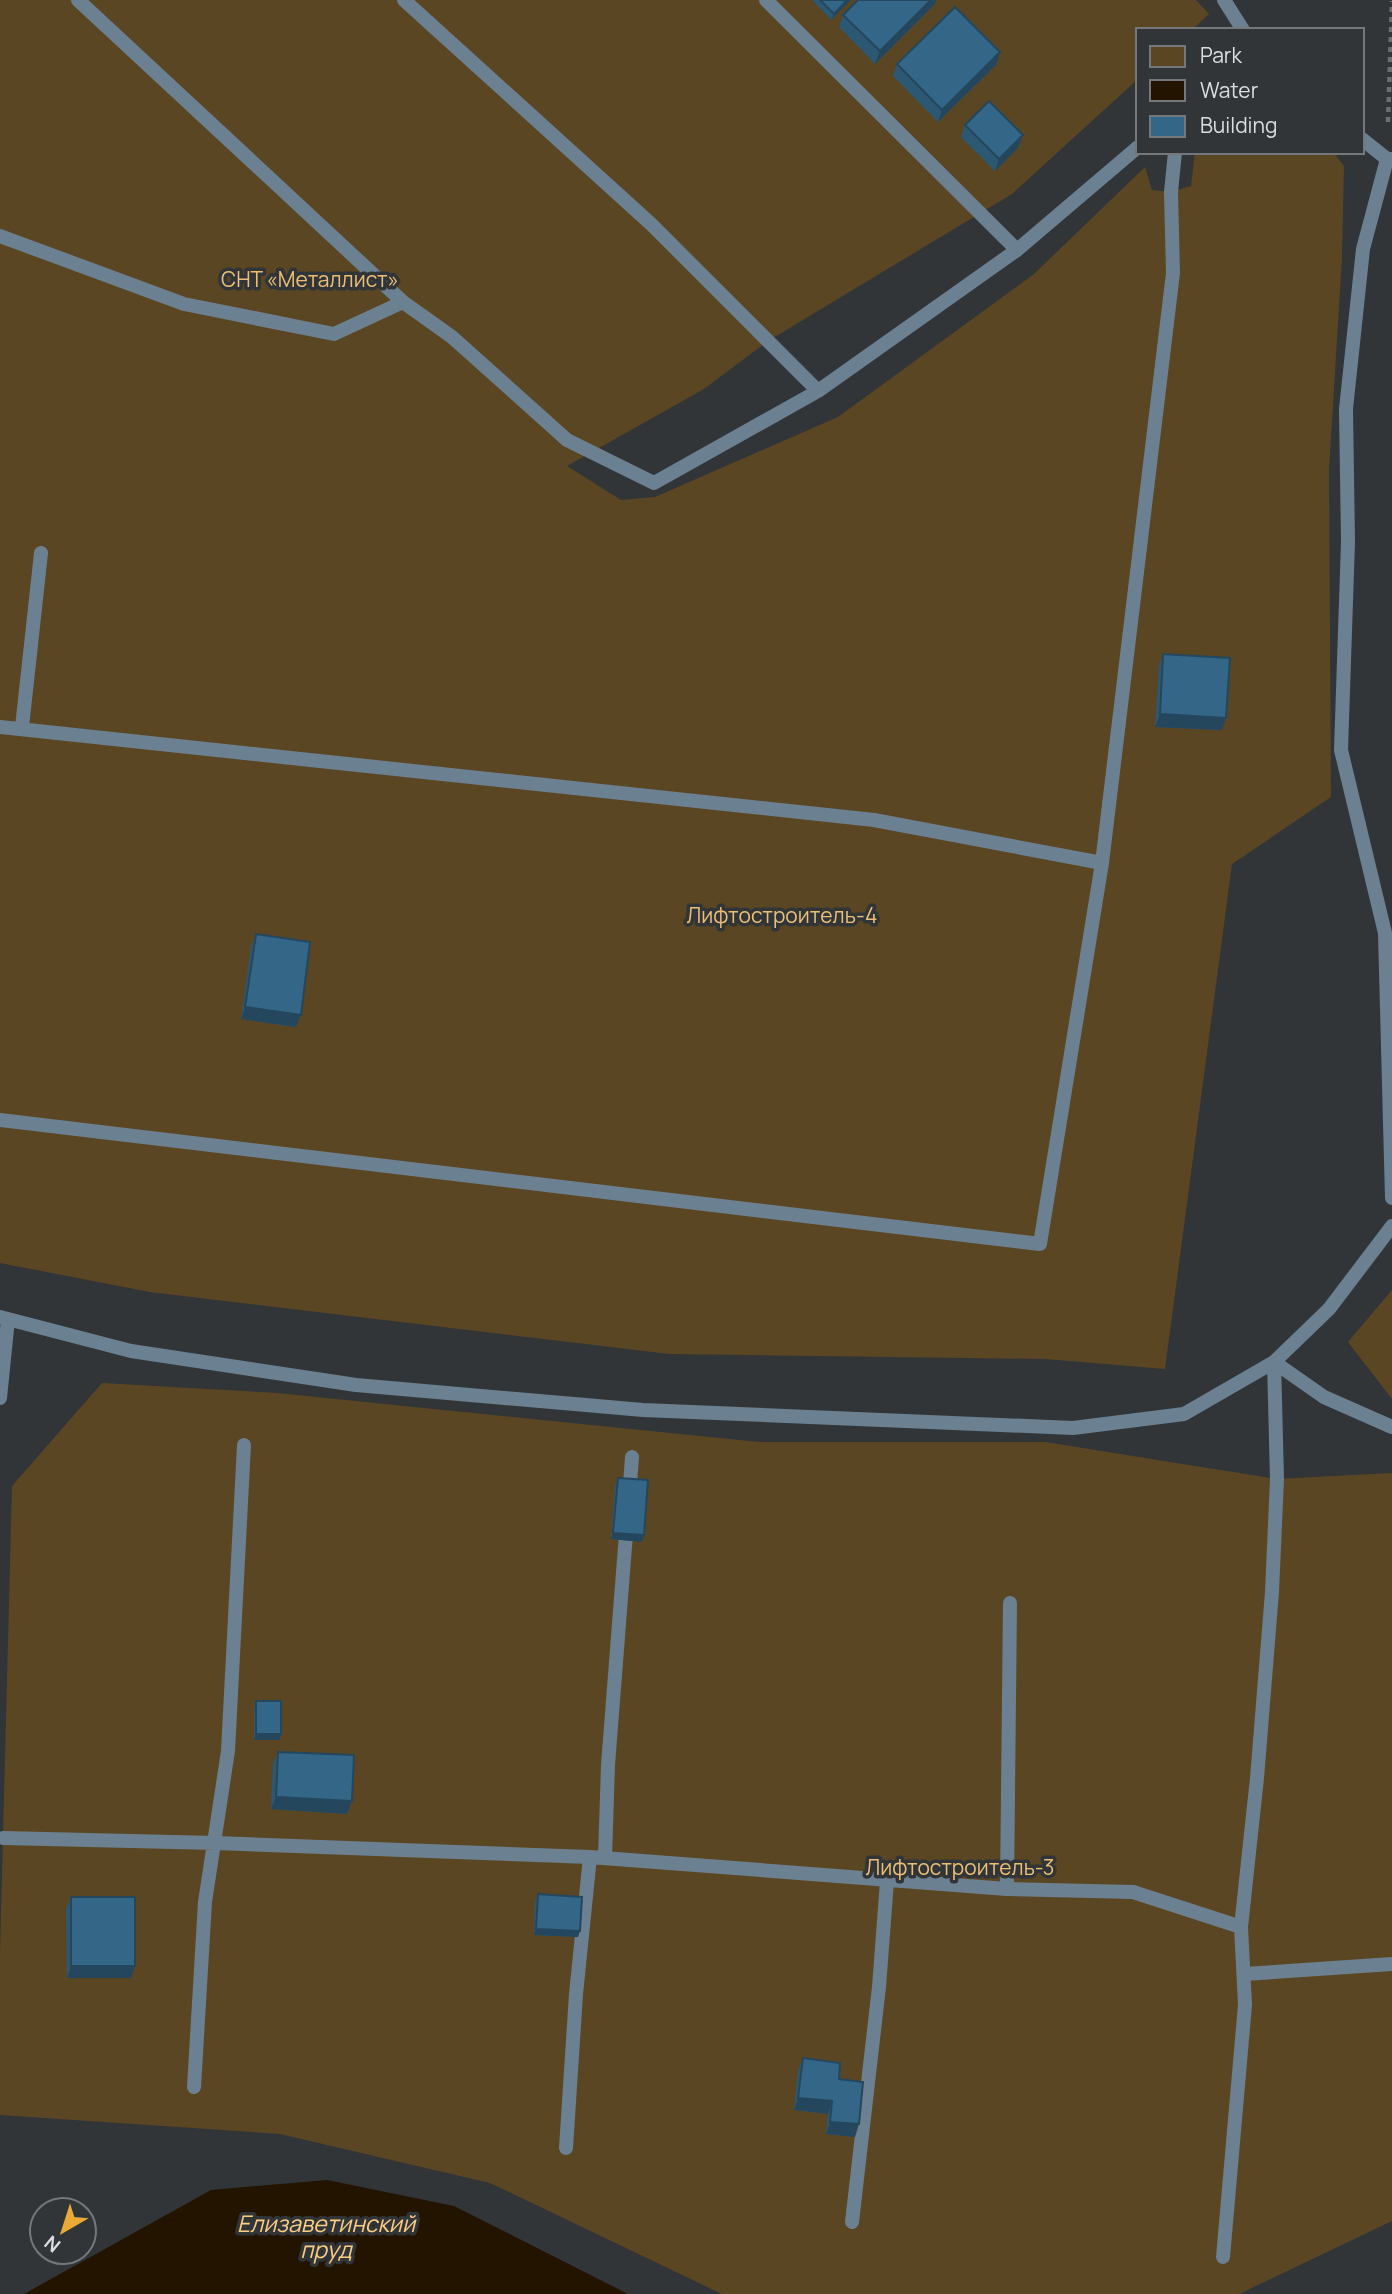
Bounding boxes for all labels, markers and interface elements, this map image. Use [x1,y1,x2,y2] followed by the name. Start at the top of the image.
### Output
[1136,28,1364,154] legend
[1200,41,1242,69] text: Park
[1200,76,1259,104] text: Water
[1200,111,1277,139] text: Building
[221,265,399,293] park label: СНТ «Металлист»
[687,901,877,929] park label: Лифтостроитель-4
[866,1853,1054,1881] park label: Лифтостроитель-3
[28,2196,98,2266] north arrow
[237,2207,417,2265] water label: Елизаветинский пруд
[39,2230,66,2259] text: N

